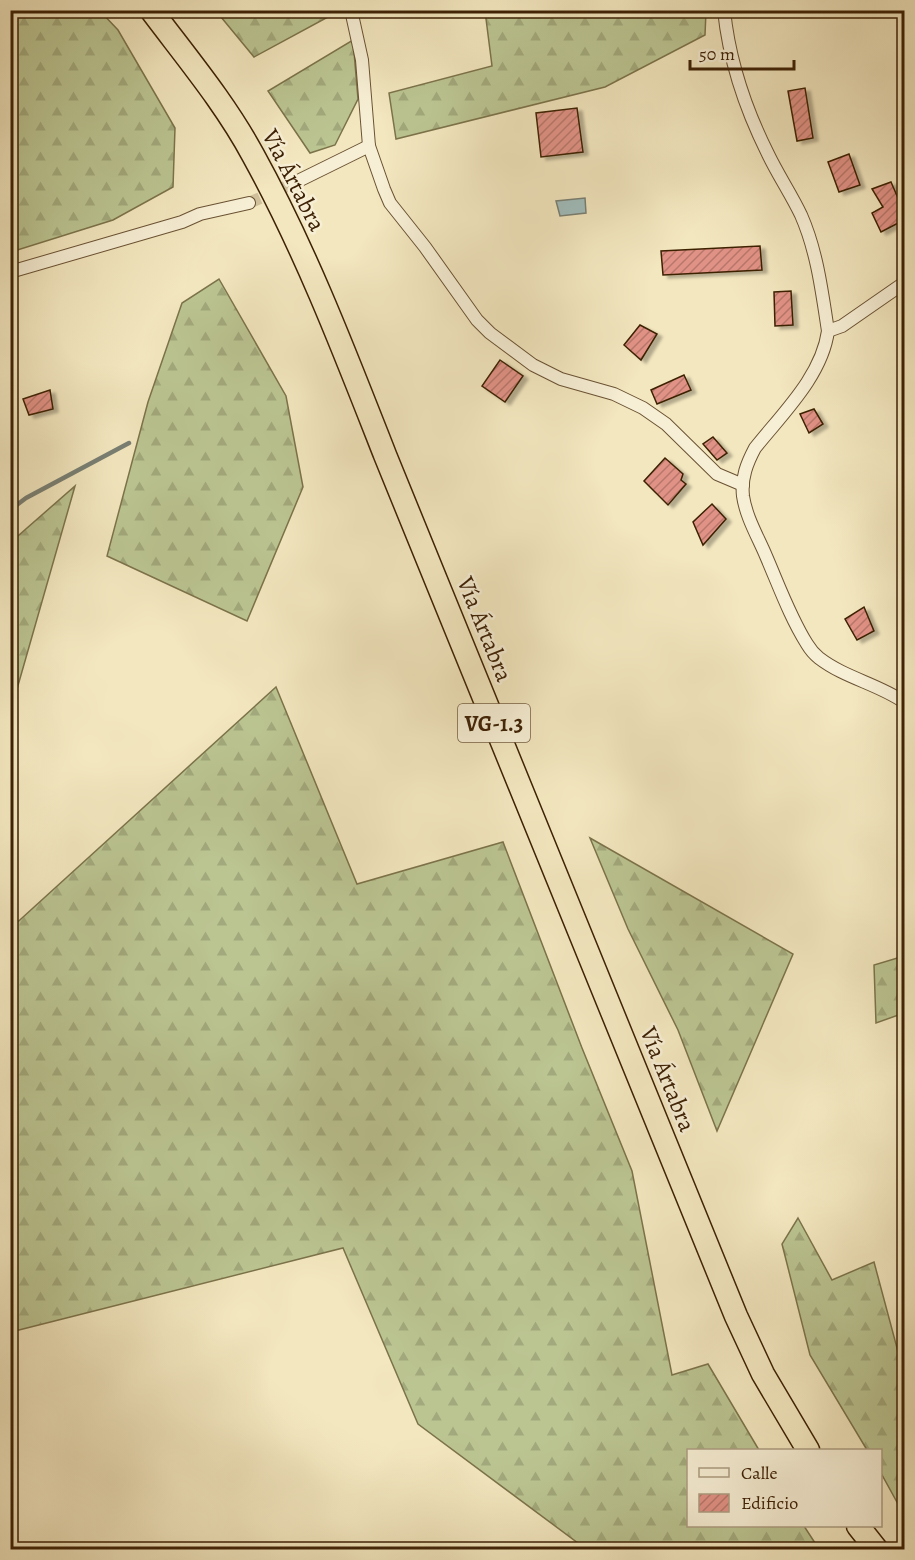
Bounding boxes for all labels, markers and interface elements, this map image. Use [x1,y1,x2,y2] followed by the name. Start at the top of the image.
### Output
[690,33,794,71] scale bar
[699,42,735,66] text: 50 m
[254,123,334,237] street label: Vía Ártabra
[449,571,521,687] street label: Vía Ártabra
[458,704,530,742] road number: VG-1.3
[632,1021,704,1137] street label: Vía Ártabra
[687,1449,882,1527] legend
[741,1461,778,1485] text: Calle
[741,1491,798,1515] text: Edificio

